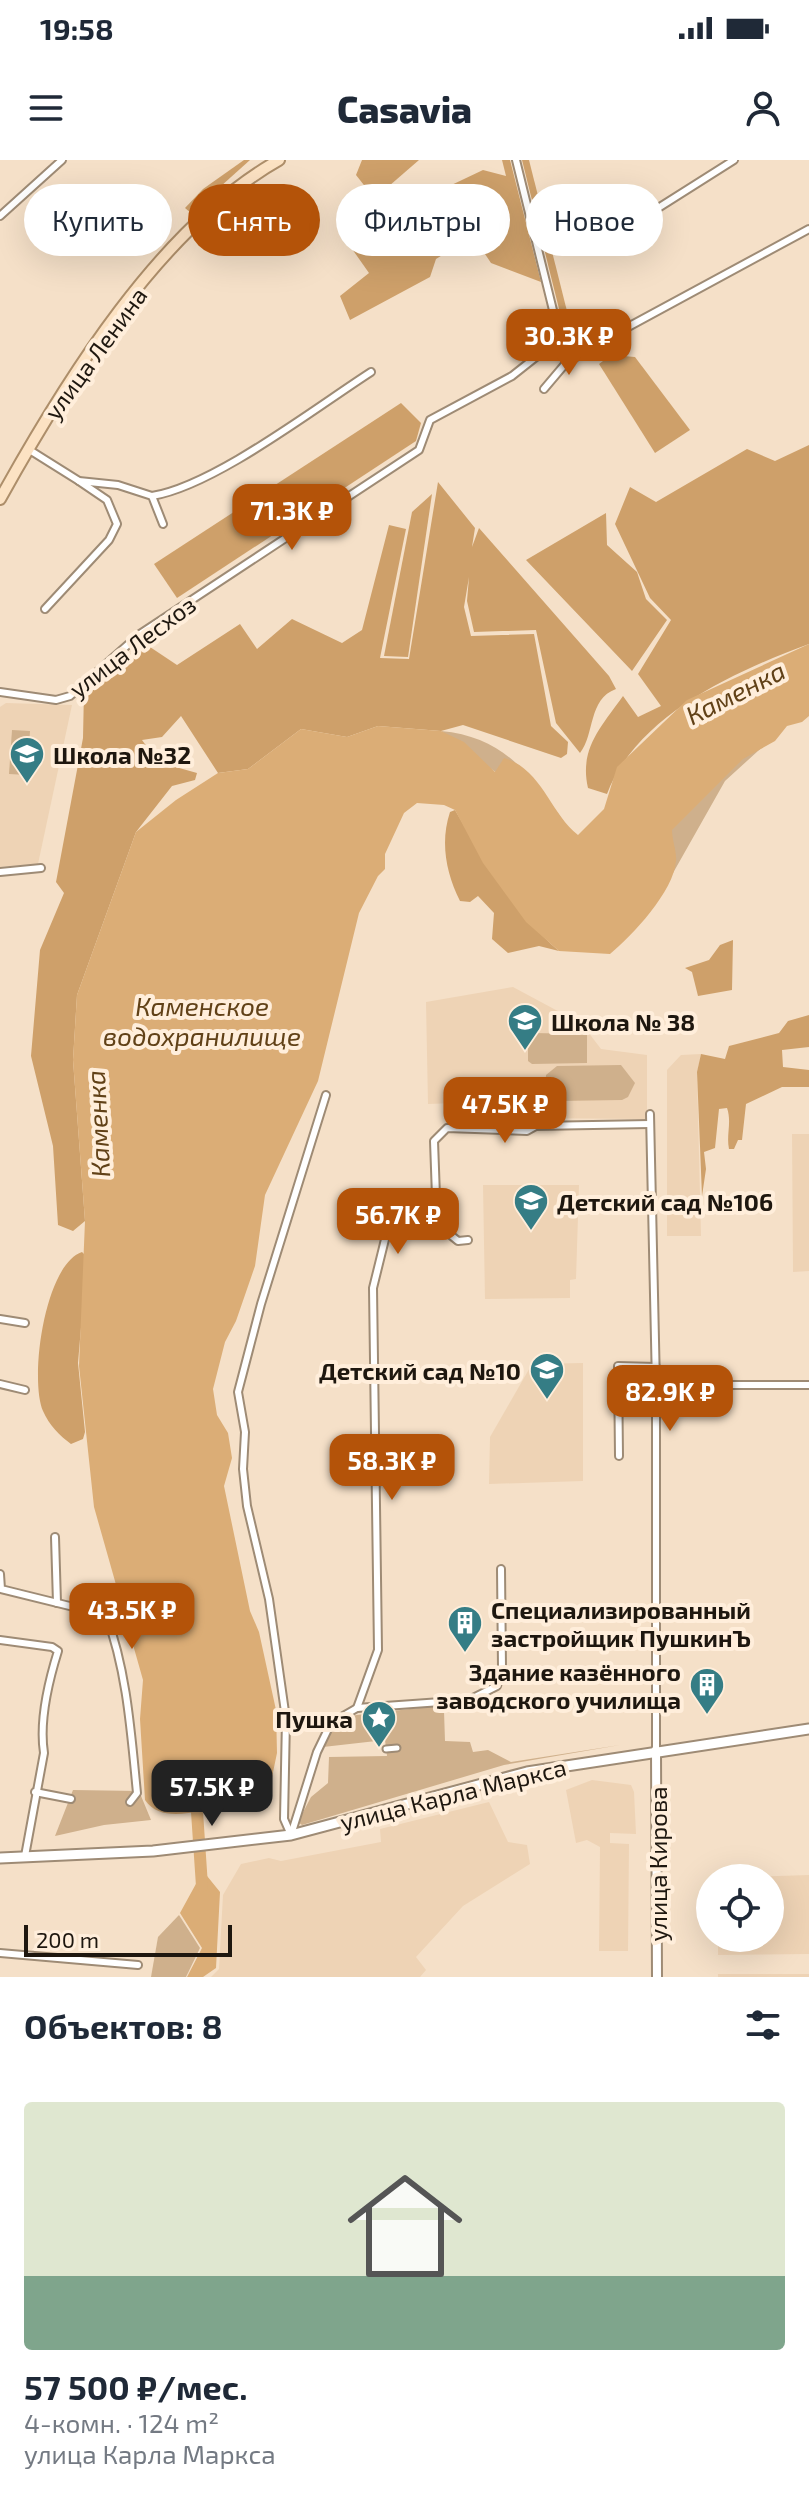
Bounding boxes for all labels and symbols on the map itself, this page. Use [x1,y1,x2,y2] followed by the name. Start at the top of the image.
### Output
[37,281,153,425] street label: улица Ленина
[495,309,643,377] pin: 30.3K ₽
[218,484,366,552] pin: 71.3K ₽
[63,589,202,704] street label: улица Лесхоз
[680,654,790,730] water label: Каменка
[8,735,46,785] school or university icon: Школа №32
[53,740,191,769] place label: Школа №32
[103,990,301,1051] water label: Каменское водохранилище
[506,1002,544,1052] school or university icon: Школа № 38
[551,1007,695,1036] place label: Школа № 38
[79,1070,115,1178] water label: Каменка
[431,1077,579,1145] pin: 47.5K ₽
[512,1182,550,1232] school or university icon: Детский сад №106
[557,1187,773,1216] place label: Детский сад №106
[324,1188,472,1256] pin: 56.7K ₽
[528,1351,566,1401] school or university icon: Детский сад №10
[319,1356,521,1385] place label: Детский сад №10
[596,1365,744,1433] pin: 82.9K ₽
[318,1434,466,1502] pin: 58.3K ₽
[58,1583,206,1651] pin: 43.5K ₽
[491,1595,751,1652] place label: Специализированный застройщик ПушкинЪ
[446,1604,484,1654] building icon: Специализированный застройщик ПушкинЪ
[436,1657,681,1714] place label: Здание казённого заводского училища
[688,1666,726,1716] building icon: Здание казённого заводского училища
[360,1699,398,1749] place icon: Пушка
[275,1704,353,1733] place label: Пушка
[337,1752,569,1837] street label: улица Карла Маркса
[138,1760,286,1828] pin: 57.5K ₽
[643,1786,673,1942] street label: улица Кирова
[24,1921,232,1957] scale bar

